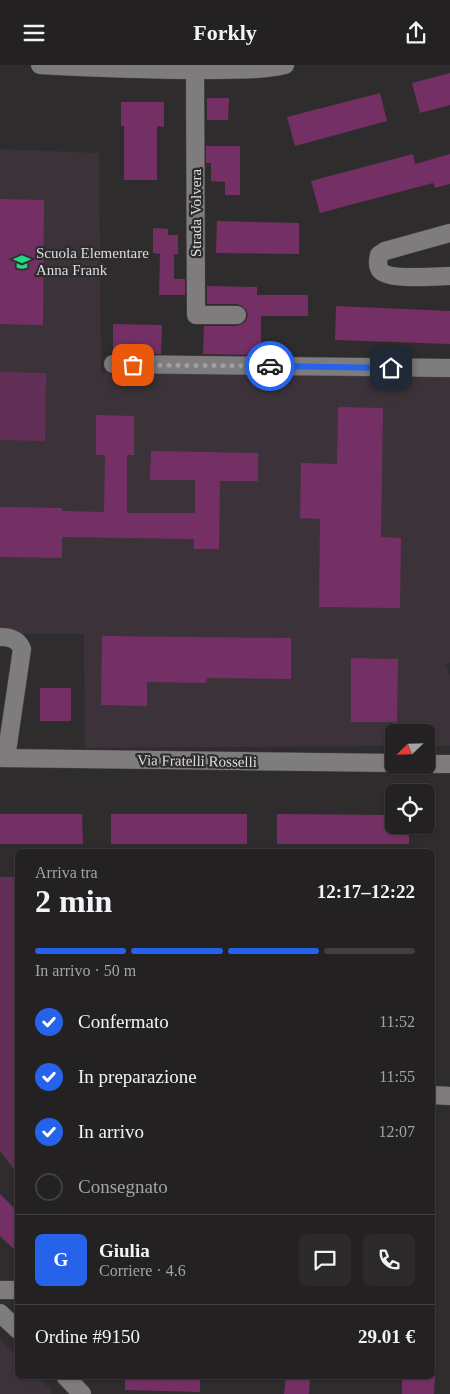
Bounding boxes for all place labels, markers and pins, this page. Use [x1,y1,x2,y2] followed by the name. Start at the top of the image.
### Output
[36,245,149,278] place label: Scuola Elementare Anna Frank
[12,252,32,272] school or university icon: Scuola Elementare Anna Frank
[112,344,154,386] pin
[370,347,412,389] pin

